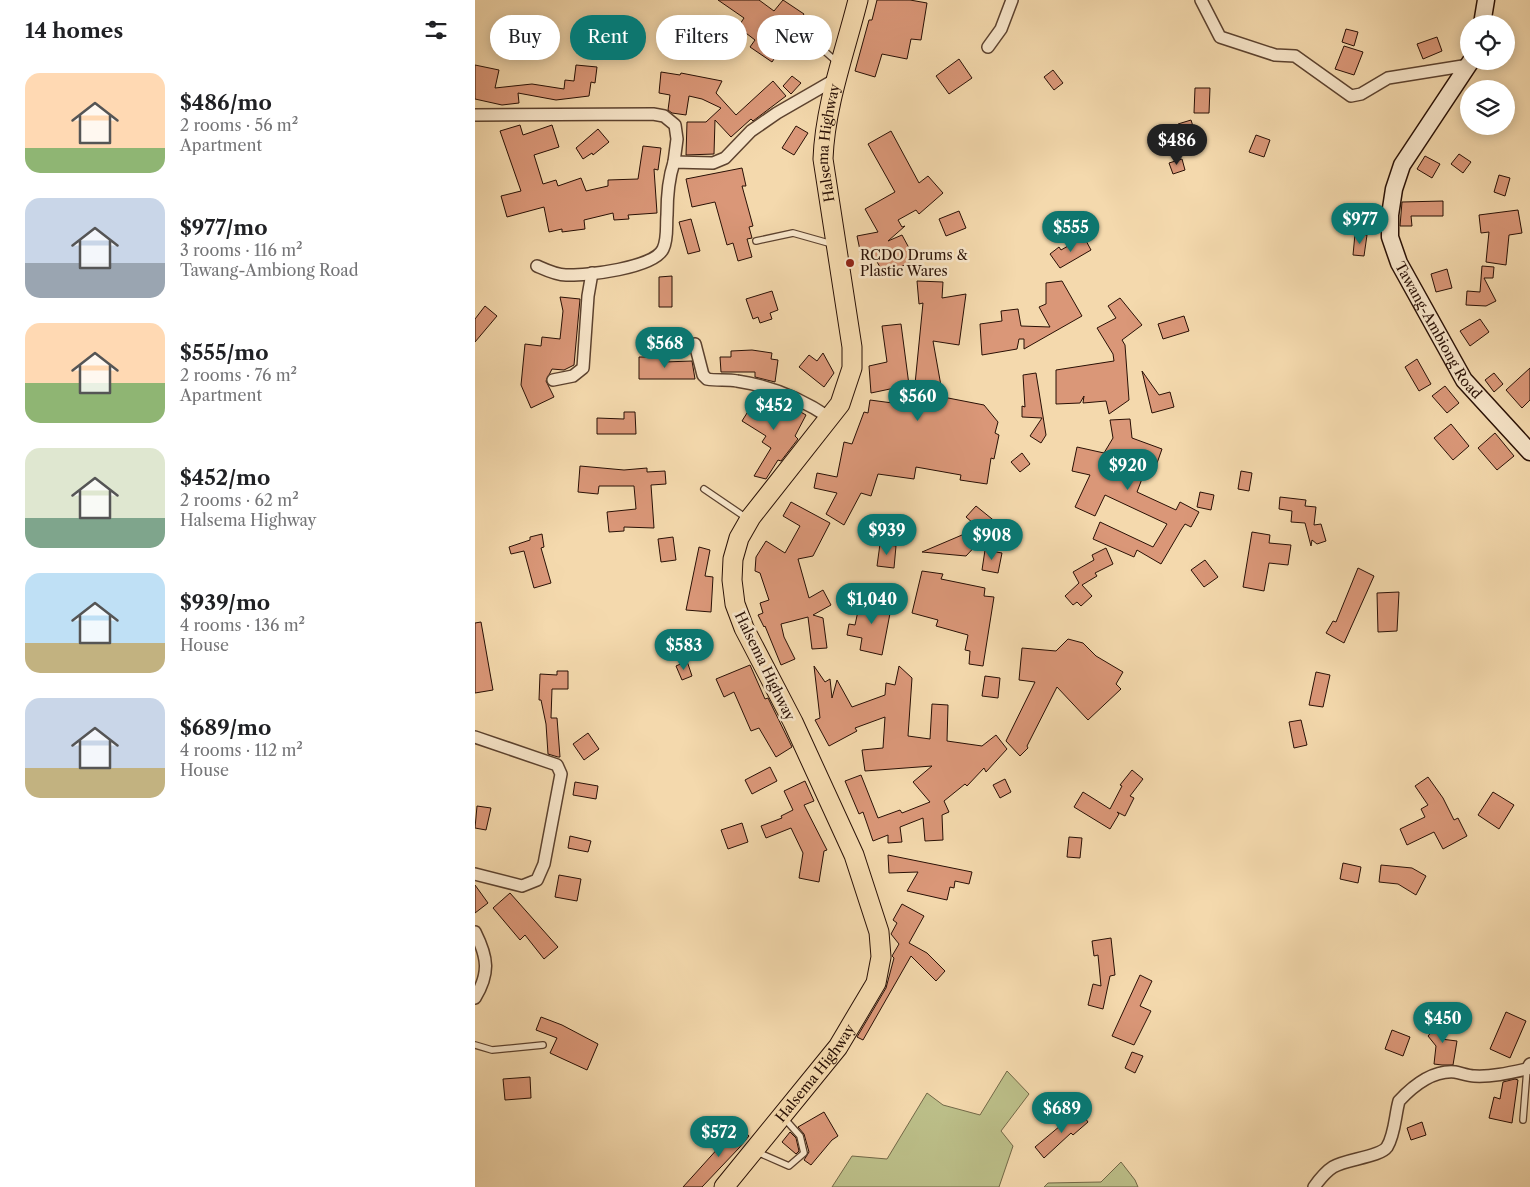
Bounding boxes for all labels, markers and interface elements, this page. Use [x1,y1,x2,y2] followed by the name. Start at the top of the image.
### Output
[490,15,560,60] chip: Buy
[570,15,646,60] chip: Rent
[656,15,747,60] chip: Filters
[757,15,832,60] chip: New
[1460,15,1515,135] map controls
[1460,15,1515,70] button: locate
[422,16,450,44] icon: filters
[25,18,123,43] text: 14 homes
[1460,80,1515,135] button: layers
[814,82,844,203] street label: Halsema Highway
[180,90,272,115] text: $486/mo
[65,93,125,153] icon: home
[180,115,298,135] text: 2 rooms · 56 m²
[1147,124,1207,166] pin: $486
[1158,130,1196,150] text: $486
[180,135,262,155] text: Apartment
[1330,202,1390,245] pin: $977
[1342,209,1378,229] text: $977
[1041,210,1101,253] pin: $555
[180,215,268,240] text: $977/mo
[1053,217,1089,237] text: $555
[65,218,125,278] icon: home
[180,240,303,260] text: 3 rooms · 116 m²
[860,246,968,280] place label: RCDO Drums & Plastic Wares
[844,257,856,269] marker: RCDO Drums & Plastic Wares
[1391,259,1486,403] street label: Tawang-Ambiong Road
[180,260,359,280] text: Tawang-Ambiong Road
[635,326,695,369] pin: $568
[646,333,684,353] text: $568
[180,340,269,365] text: $555/mo
[65,343,125,403] icon: home
[180,365,297,385] text: 2 rooms · 76 m²
[888,380,948,422] pin: $560
[180,385,262,405] text: Apartment
[899,386,937,406] text: $560
[744,388,804,431] pin: $452
[756,395,792,415] text: $452
[1098,448,1158,491] pin: $920
[1109,455,1147,475] text: $920
[180,465,270,490] text: $452/mo
[65,468,125,528] icon: home
[180,490,299,510] text: 2 rooms · 62 m²
[180,510,316,530] text: Halsema Highway
[857,514,917,556] pin: $939
[962,518,1022,561] pin: $908
[868,520,906,540] text: $939
[973,525,1011,545] text: $908
[831,582,913,625] pin: $1,040
[847,589,897,609] text: $1,040
[180,590,270,615] text: $939/mo
[65,593,125,653] icon: home
[731,608,799,724] street label: Halsema Highway
[180,615,305,635] text: 4 rooms · 136 m²
[654,628,714,671] pin: $583
[180,635,229,655] text: House
[666,635,702,655] text: $583
[180,715,271,740] text: $689/mo
[65,718,125,778] icon: home
[180,740,303,760] text: 4 rooms · 112 m²
[180,760,229,780] text: House
[1413,1002,1473,1044] pin: $450
[1424,1008,1462,1028] text: $450
[771,1021,859,1126] street label: Halsema Highway
[1032,1092,1092,1134] pin: $689
[1043,1098,1081,1118] text: $689
[689,1116,749,1158] pin: $572
[701,1122,737,1142] text: $572

